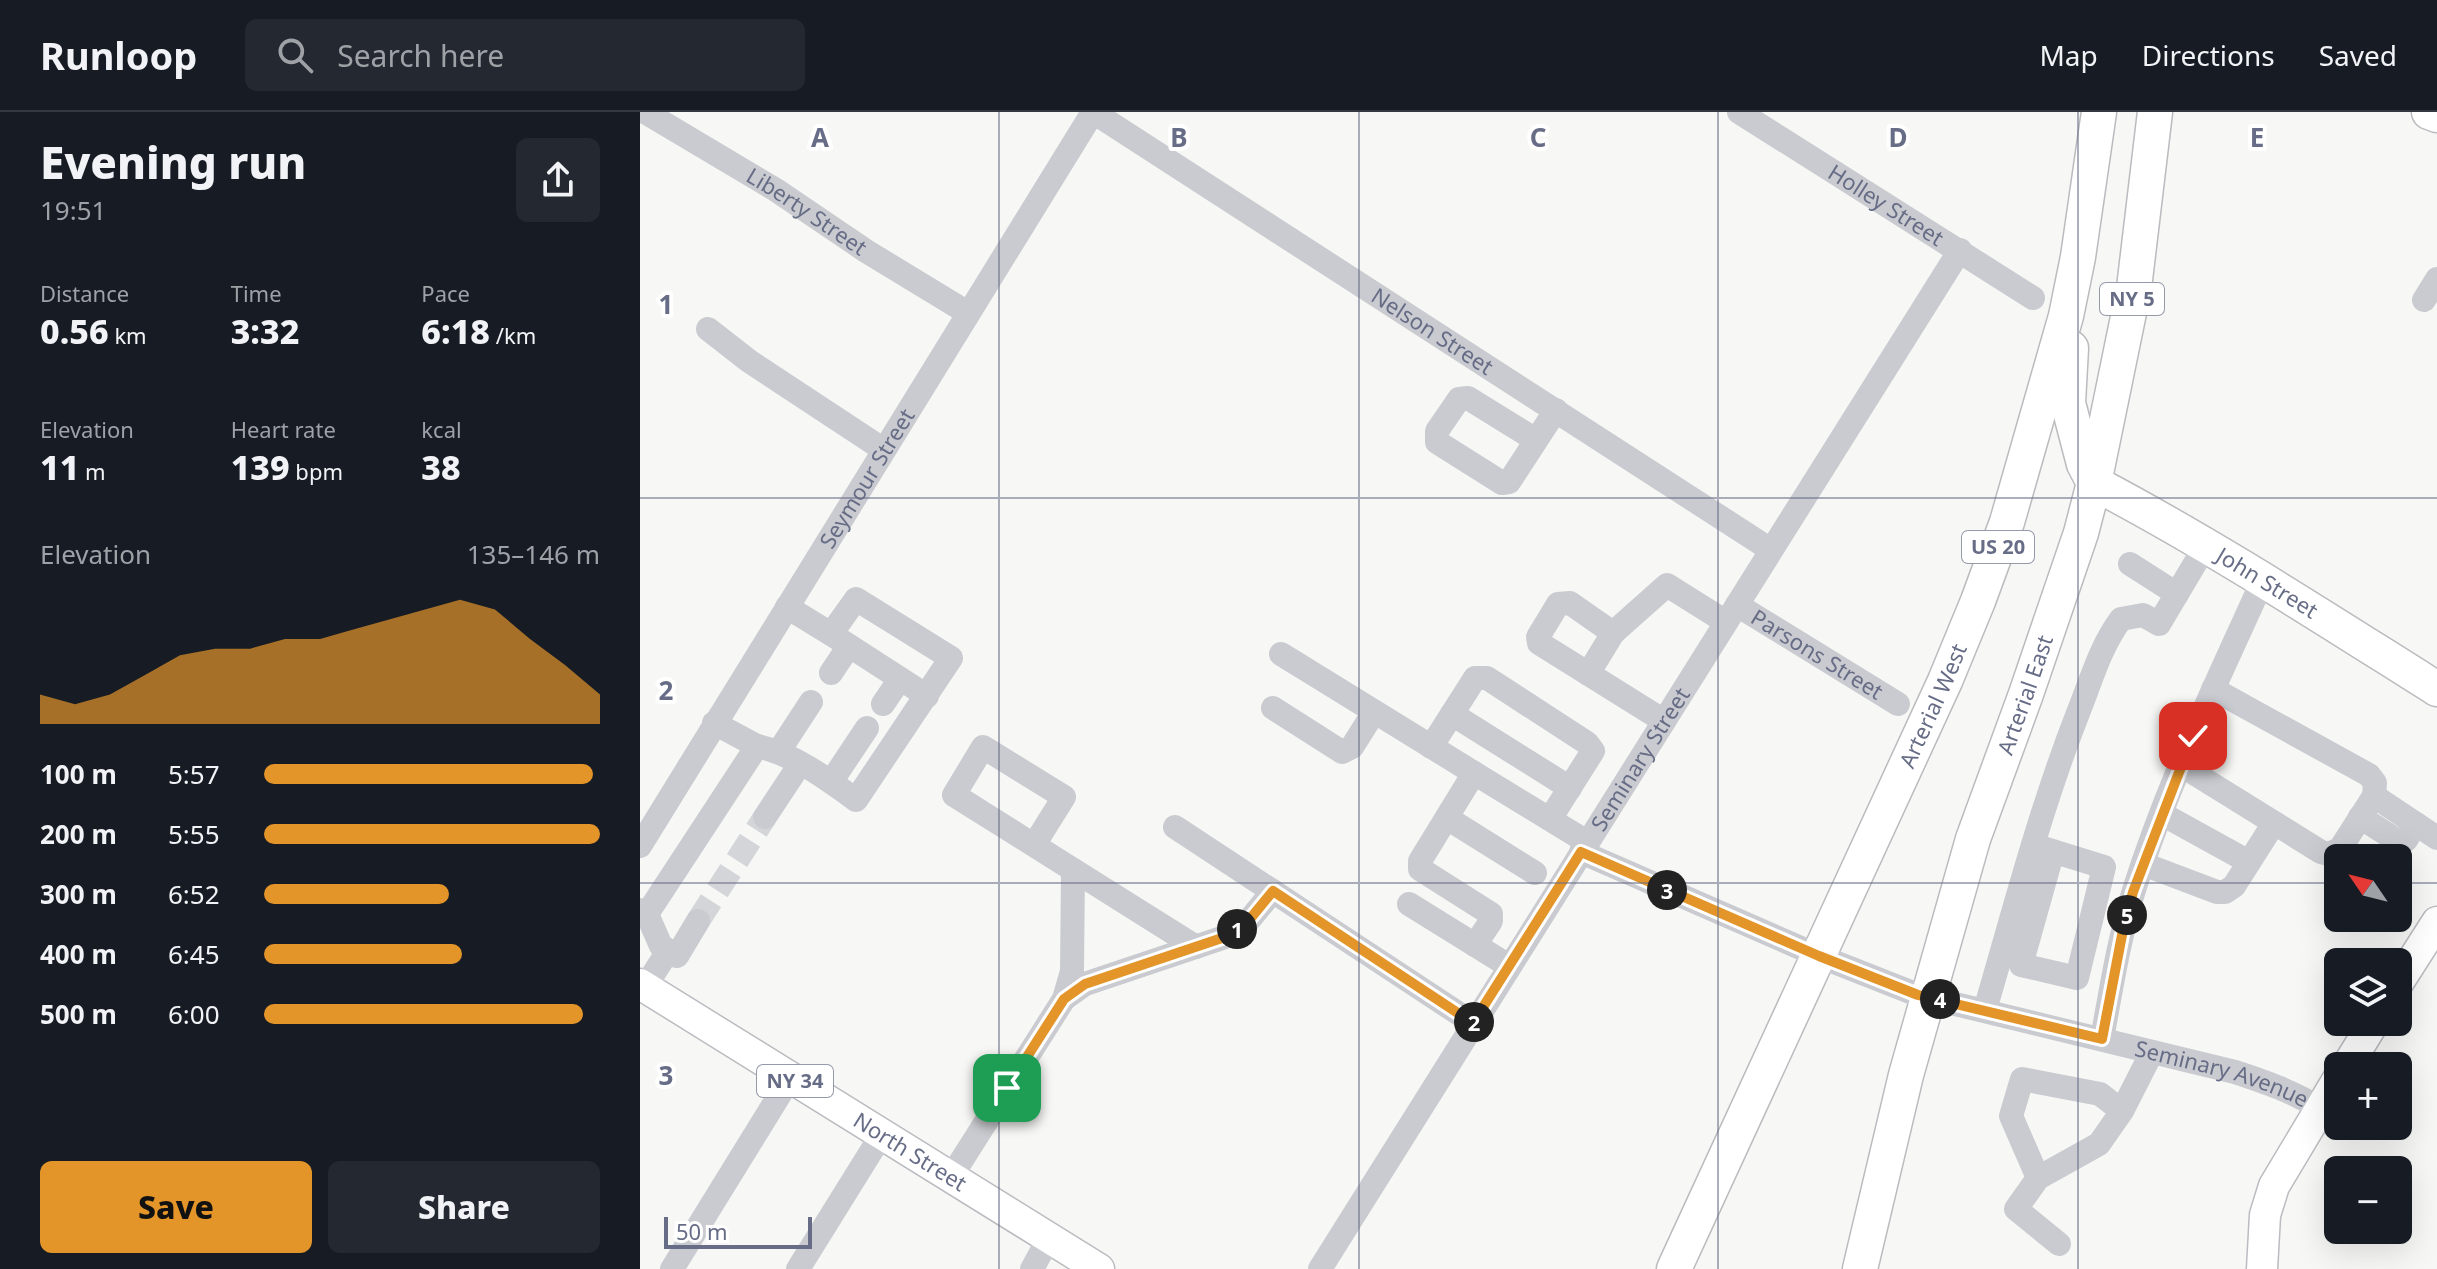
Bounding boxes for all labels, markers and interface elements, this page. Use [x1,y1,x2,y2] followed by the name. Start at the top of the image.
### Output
[245,19,805,91] search box
[40,29,197,81] text: Runloop
[273,33,317,77] icon: search
[337,35,504,76] text: Search here
[2039,36,2098,74] text: Map
[2142,36,2275,74] text: Directions
[2319,36,2397,74] text: Saved
[811,119,829,155] text: A
[1170,119,1188,155] text: B
[1530,119,1546,155] text: C
[1888,119,1908,155] text: D
[2250,119,2264,155] text: E
[40,132,306,192] text: Evening run
[516,138,600,222] button: share
[1823,156,1950,252] street label: Holley Street
[742,160,873,262] street label: Liberty Street
[40,192,106,228] text: 19:51
[40,278,129,308] text: Distance
[231,278,282,308] text: Time
[421,278,470,308] text: Pace
[1366,280,1500,381] street label: Nelson Street
[2100,283,2164,315] road number: NY 5
[659,286,673,322] text: 1
[40,308,109,354] text: 0.56
[231,308,299,354] text: 3:32
[421,308,490,354] text: 6:18
[109,320,147,350] text: km
[490,320,536,350] text: /km
[811,402,921,553] street label: Seymour Street
[40,414,134,444] text: Elevation
[231,414,336,444] text: Heart rate
[421,414,462,444] text: kcal
[40,444,79,490] text: 11
[231,444,290,490] text: 139
[421,444,461,490] text: 38
[79,456,106,486] text: m
[290,456,343,486] text: bpm
[1962,531,2034,563] road number: US 20
[40,536,151,572] text: Elevation
[467,536,600,572] text: 135–146 m
[2210,538,2324,624] street label: John Street
[1746,601,1889,705] street label: Parsons Street
[1989,631,2059,759] street label: Arterial East
[1891,639,1973,772] street label: Arterial West
[659,672,674,708] text: 2
[1583,681,1696,836] street label: Seminary Street
[2159,702,2227,770] pin
[2171,714,2215,758] icon: check
[40,756,117,792] text: 100 m
[168,756,220,792] text: 5:57
[40,816,117,852] text: 200 m
[168,816,220,852] text: 5:55
[2324,844,2412,932] north arrow
[2324,844,2412,1244] map controls
[1647,870,1687,910] pin: 3
[1661,875,1673,905] text: 3
[40,876,117,912] text: 300 m
[168,876,220,912] text: 6:52
[2107,895,2147,935] pin: 5
[2121,900,2133,930] text: 5
[1217,909,1257,949] pin: 1
[1231,914,1243,944] text: 1
[40,936,117,972] text: 400 m
[168,936,220,972] text: 6:45
[2324,948,2412,1036] button: layers
[1920,979,1960,1019] pin: 4
[1934,984,1946,1014] text: 4
[40,996,117,1032] text: 500 m
[168,996,220,1032] text: 6:00
[1454,1002,1494,1042] pin: 2
[1468,1007,1480,1037] text: 2
[2132,1032,2314,1113] street label: Seminary Avenue
[2324,1052,2412,1140] button: +
[973,1054,1041,1122] pin
[659,1057,673,1093] text: 3
[757,1065,833,1097] road number: NY 34
[985,1066,1029,1110] icon: arrive
[848,1104,973,1197] street label: North Street
[2324,1156,2412,1244] button: −
[40,1161,312,1253] button: Save
[328,1161,600,1253] button: Share
[664,1213,812,1249] scale bar
[676,1216,727,1246] text: 50 m

